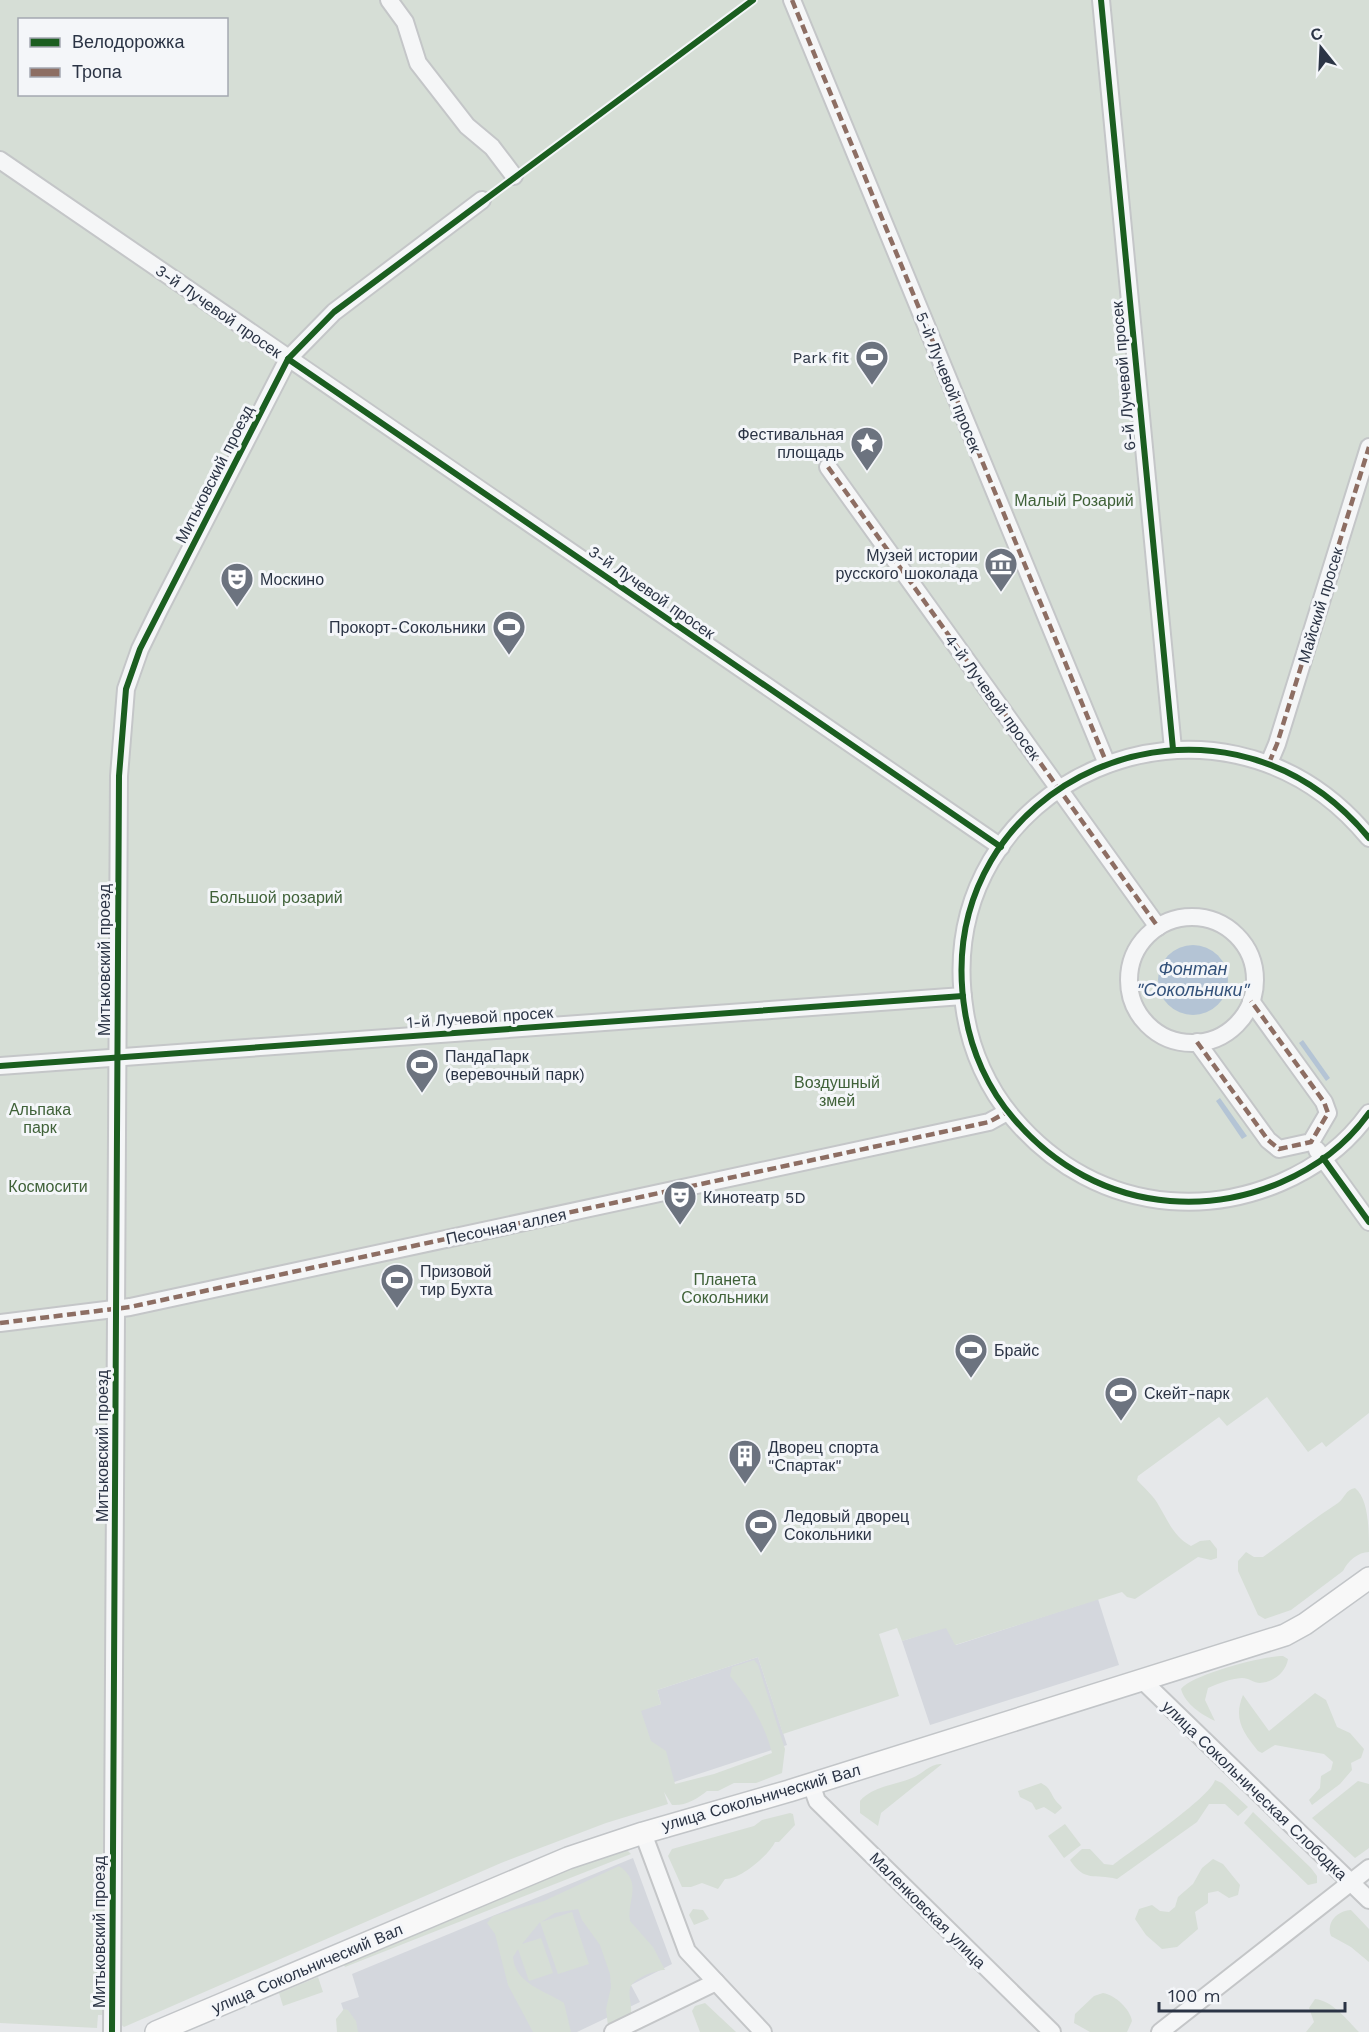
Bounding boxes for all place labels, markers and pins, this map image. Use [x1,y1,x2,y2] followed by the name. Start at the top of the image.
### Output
[854,339,890,386] sports icon: Park fit
[793,348,849,367] place label: Park fit
[737,425,844,462] place label: Фестивальная площадь
[849,425,885,472] place icon: Фестивальная площадь
[836,546,978,583] place label: Музей истории русского шоколада
[983,546,1019,593] museum icon: Музей истории русского шоколада
[219,561,255,608] theatre icon: Москино
[260,570,324,589] place label: Москино
[491,609,527,656] sports icon: Прокорт-Сокольники
[329,618,486,637] place label: Прокорт-Сокольники
[404,1047,440,1094] sports icon: ПандаПарк (веревочный парк)
[445,1047,585,1084] place label: ПандаПарк (веревочный парк)
[662,1179,698,1226] theatre icon: Кинотеатр 5D
[703,1188,806,1207] place label: Кинотеатр 5D
[379,1262,415,1309] sports icon: Призовой тир Бухта
[420,1262,493,1299] place label: Призовой тир Бухта
[953,1332,989,1379] sports icon: Брайс
[994,1341,1039,1360] place label: Брайс
[1103,1375,1139,1422] sports icon: Скейт-парк
[1144,1384,1231,1403] place label: Скейт-парк
[727,1438,763,1485] building icon: Дворец спорта "Спартак"
[768,1438,879,1475] place label: Дворец спорта "Спартак"
[743,1507,779,1554] sports icon: Ледовый дворец Сокольники
[784,1507,909,1544] place label: Ледовый дворец Сокольники

